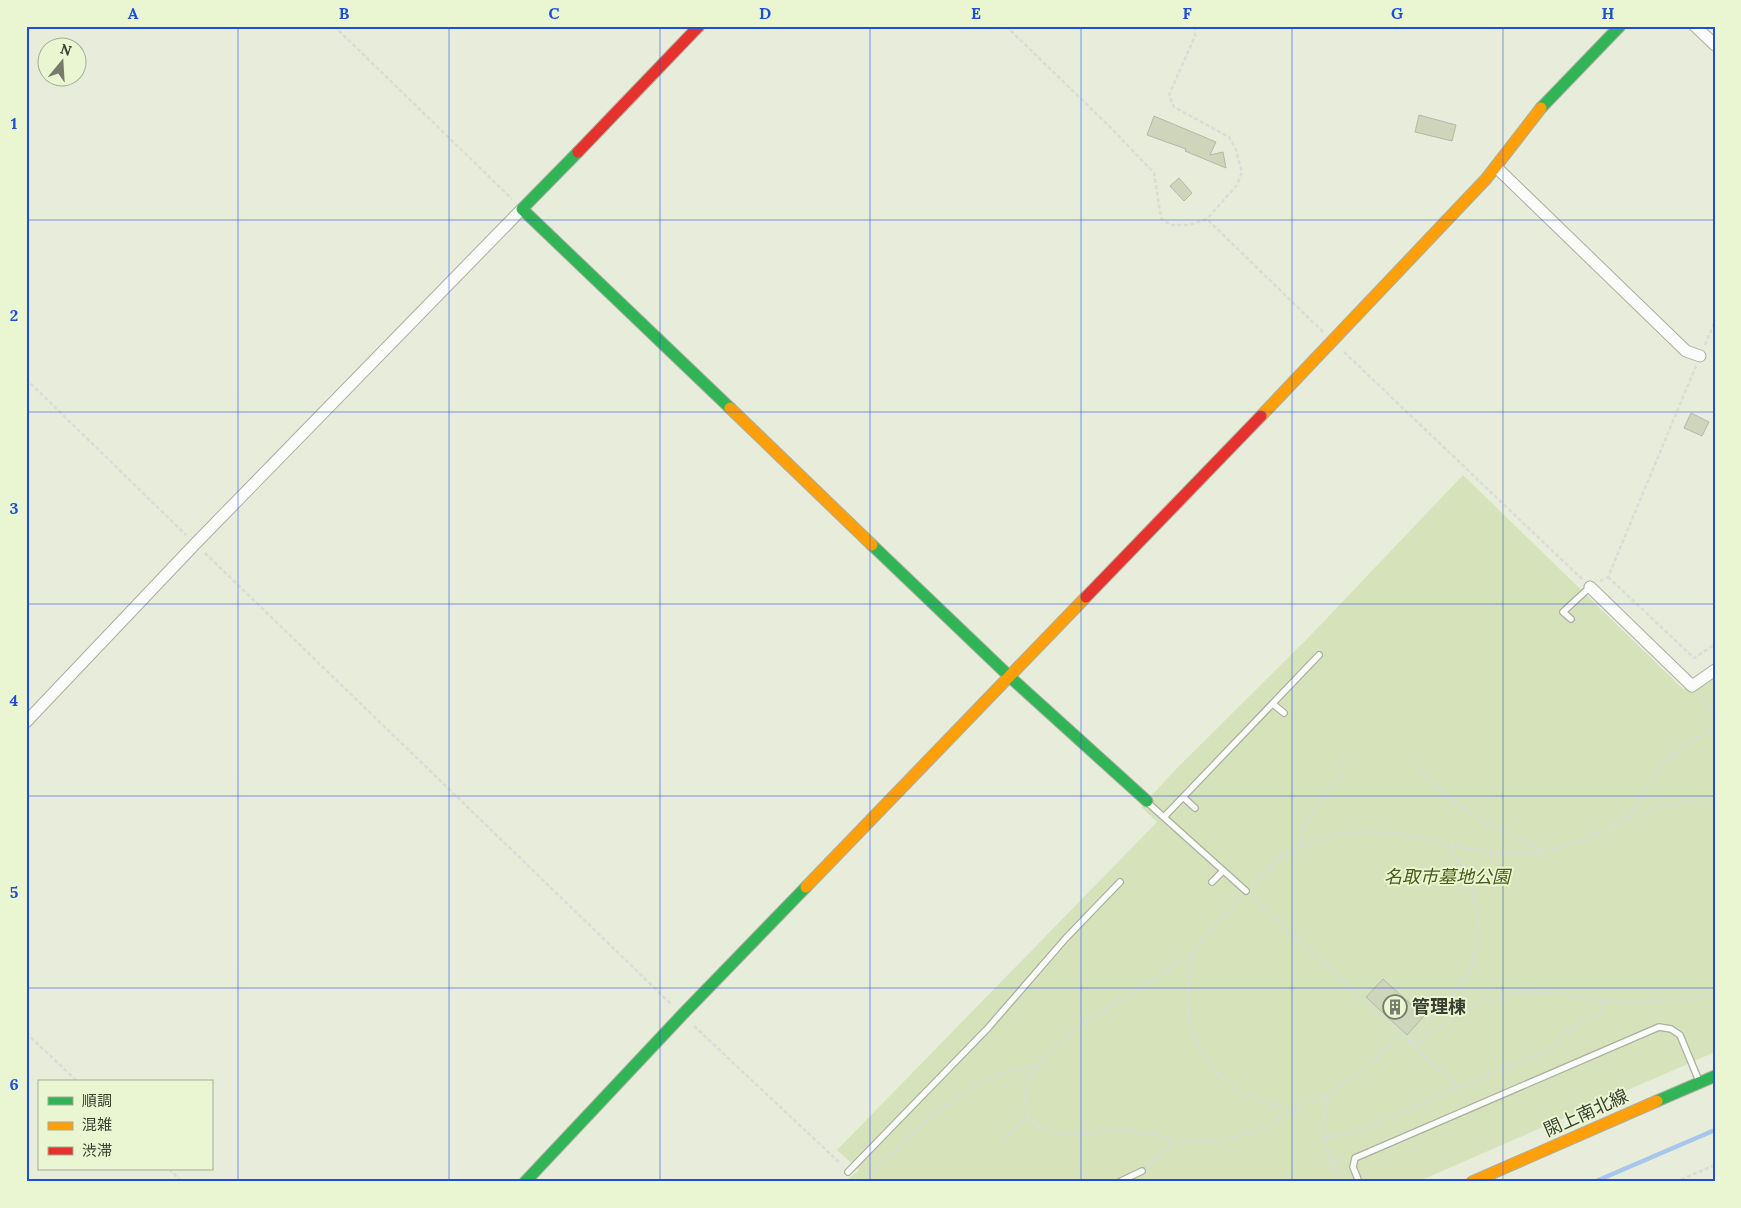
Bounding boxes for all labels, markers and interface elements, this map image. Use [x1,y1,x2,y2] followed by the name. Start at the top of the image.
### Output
[128,3,139,23] text: A
[339,3,350,23] text: B
[548,3,560,23] text: C
[759,3,771,23] text: D
[971,3,981,23] text: E
[1182,3,1192,23] text: F
[1391,3,1403,23] text: G
[1602,3,1615,23] text: H
[38,38,88,88] north arrow
[58,39,74,60] text: N
[11,113,17,133] text: 1
[10,305,18,325] text: 2
[10,498,19,518] text: 3
[10,690,19,710] text: 4
[1384,865,1513,888] park label: 名取市墓地公園
[10,882,19,902] text: 5
[1382,994,1408,1020] building icon: 管理棟
[1412,995,1466,1018] place label: 管理棟
[9,1074,19,1094] text: 6
[38,1080,212,1170] legend
[1540,1084,1632,1141] street label: 閖上南北線
[82,1091,112,1110] text: 順調
[82,1115,112,1134] text: 混雑
[82,1141,112,1160] text: 渋滞

